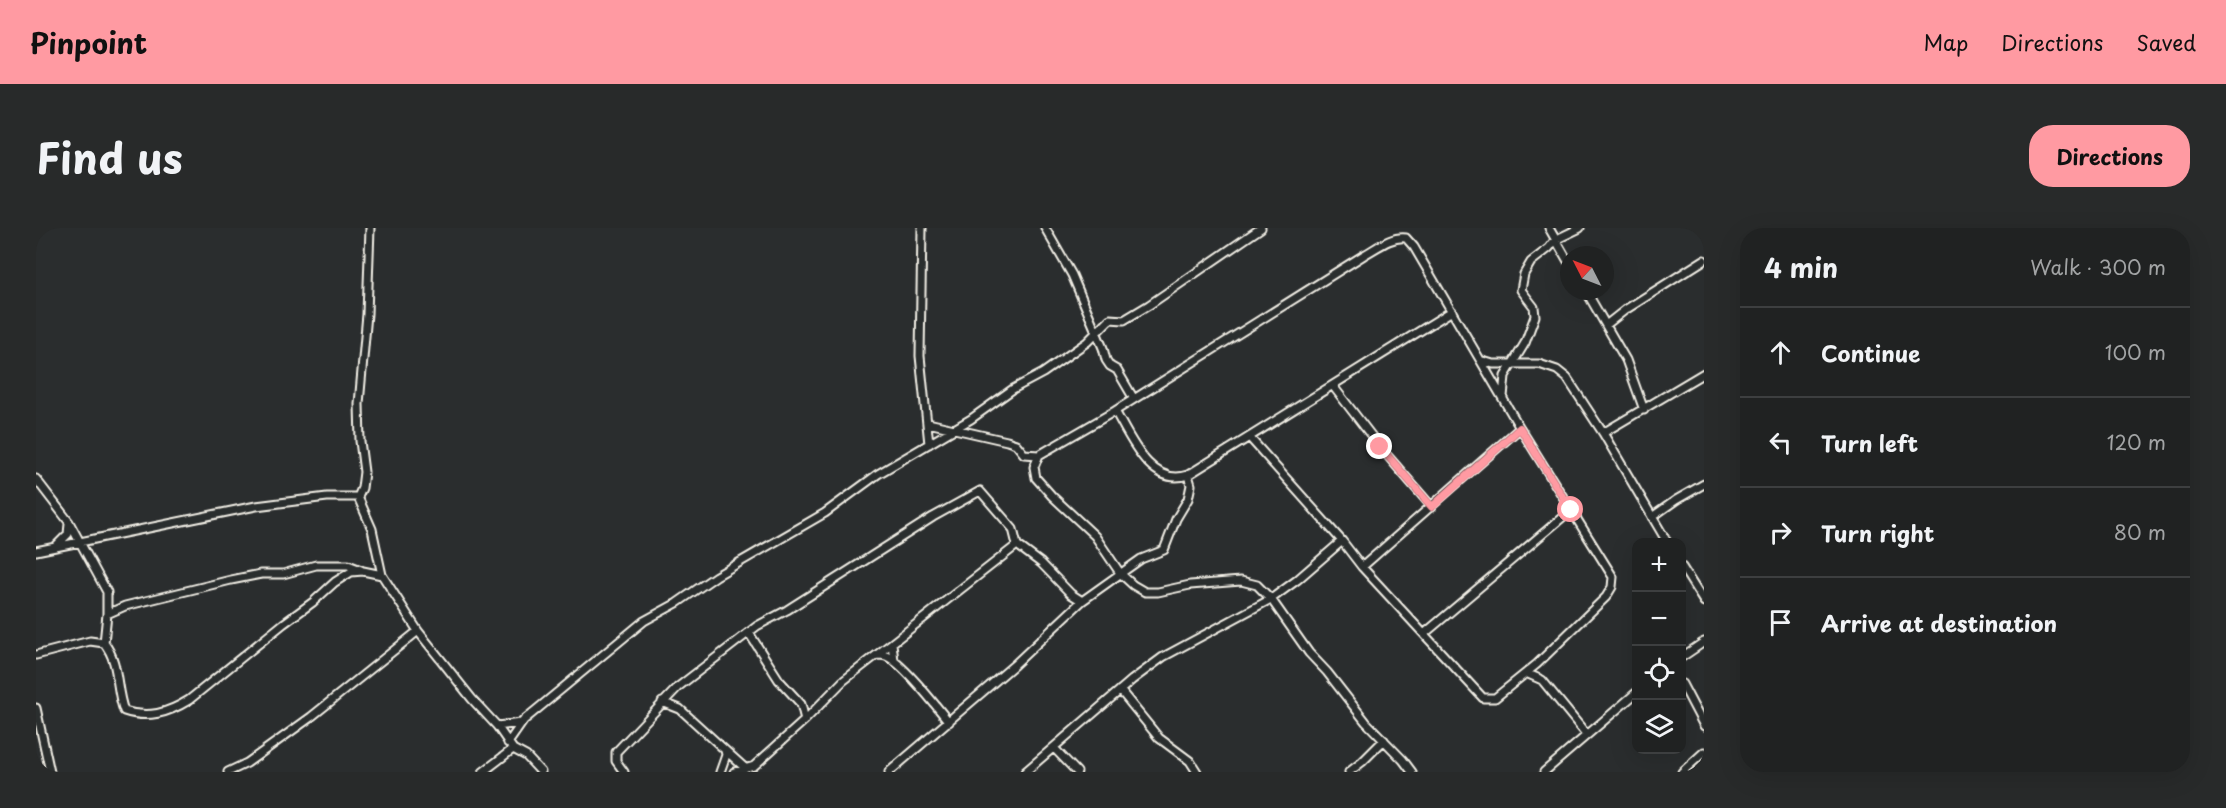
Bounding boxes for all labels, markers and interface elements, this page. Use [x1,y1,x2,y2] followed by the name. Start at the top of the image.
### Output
[30,21,147,64] text: Pinpoint
[1923,26,1968,58] text: Map
[2001,26,2103,58] text: Directions
[2136,26,2196,58] text: Saved
[36,125,183,188] text: Find us
[2029,125,2190,187] button: Directions
[1560,246,1614,300] north arrow
[1764,248,1838,287] text: 4 min
[2030,252,2166,282] text: Walk · 300 m
[1764,336,1797,369] icon: ahead
[1821,336,1920,369] text: Continue
[2105,337,2166,367] text: 100 m
[1764,426,1797,459] icon: left
[1821,426,1918,459] text: Turn left
[2107,427,2166,457] text: 120 m
[1366,433,1392,459] route end
[1557,496,1583,522] route start
[1764,516,1797,549] icon: right
[1821,516,1934,549] text: Turn right
[2114,517,2166,547] text: 80 m
[1632,538,1686,754] map controls
[1632,538,1686,592] button: +
[1632,592,1686,646] button: −
[1764,606,1797,639] icon: arrive
[1821,606,2057,639] text: Arrive at destination
[1632,646,1686,700] button: locate
[1632,700,1686,754] button: layers

